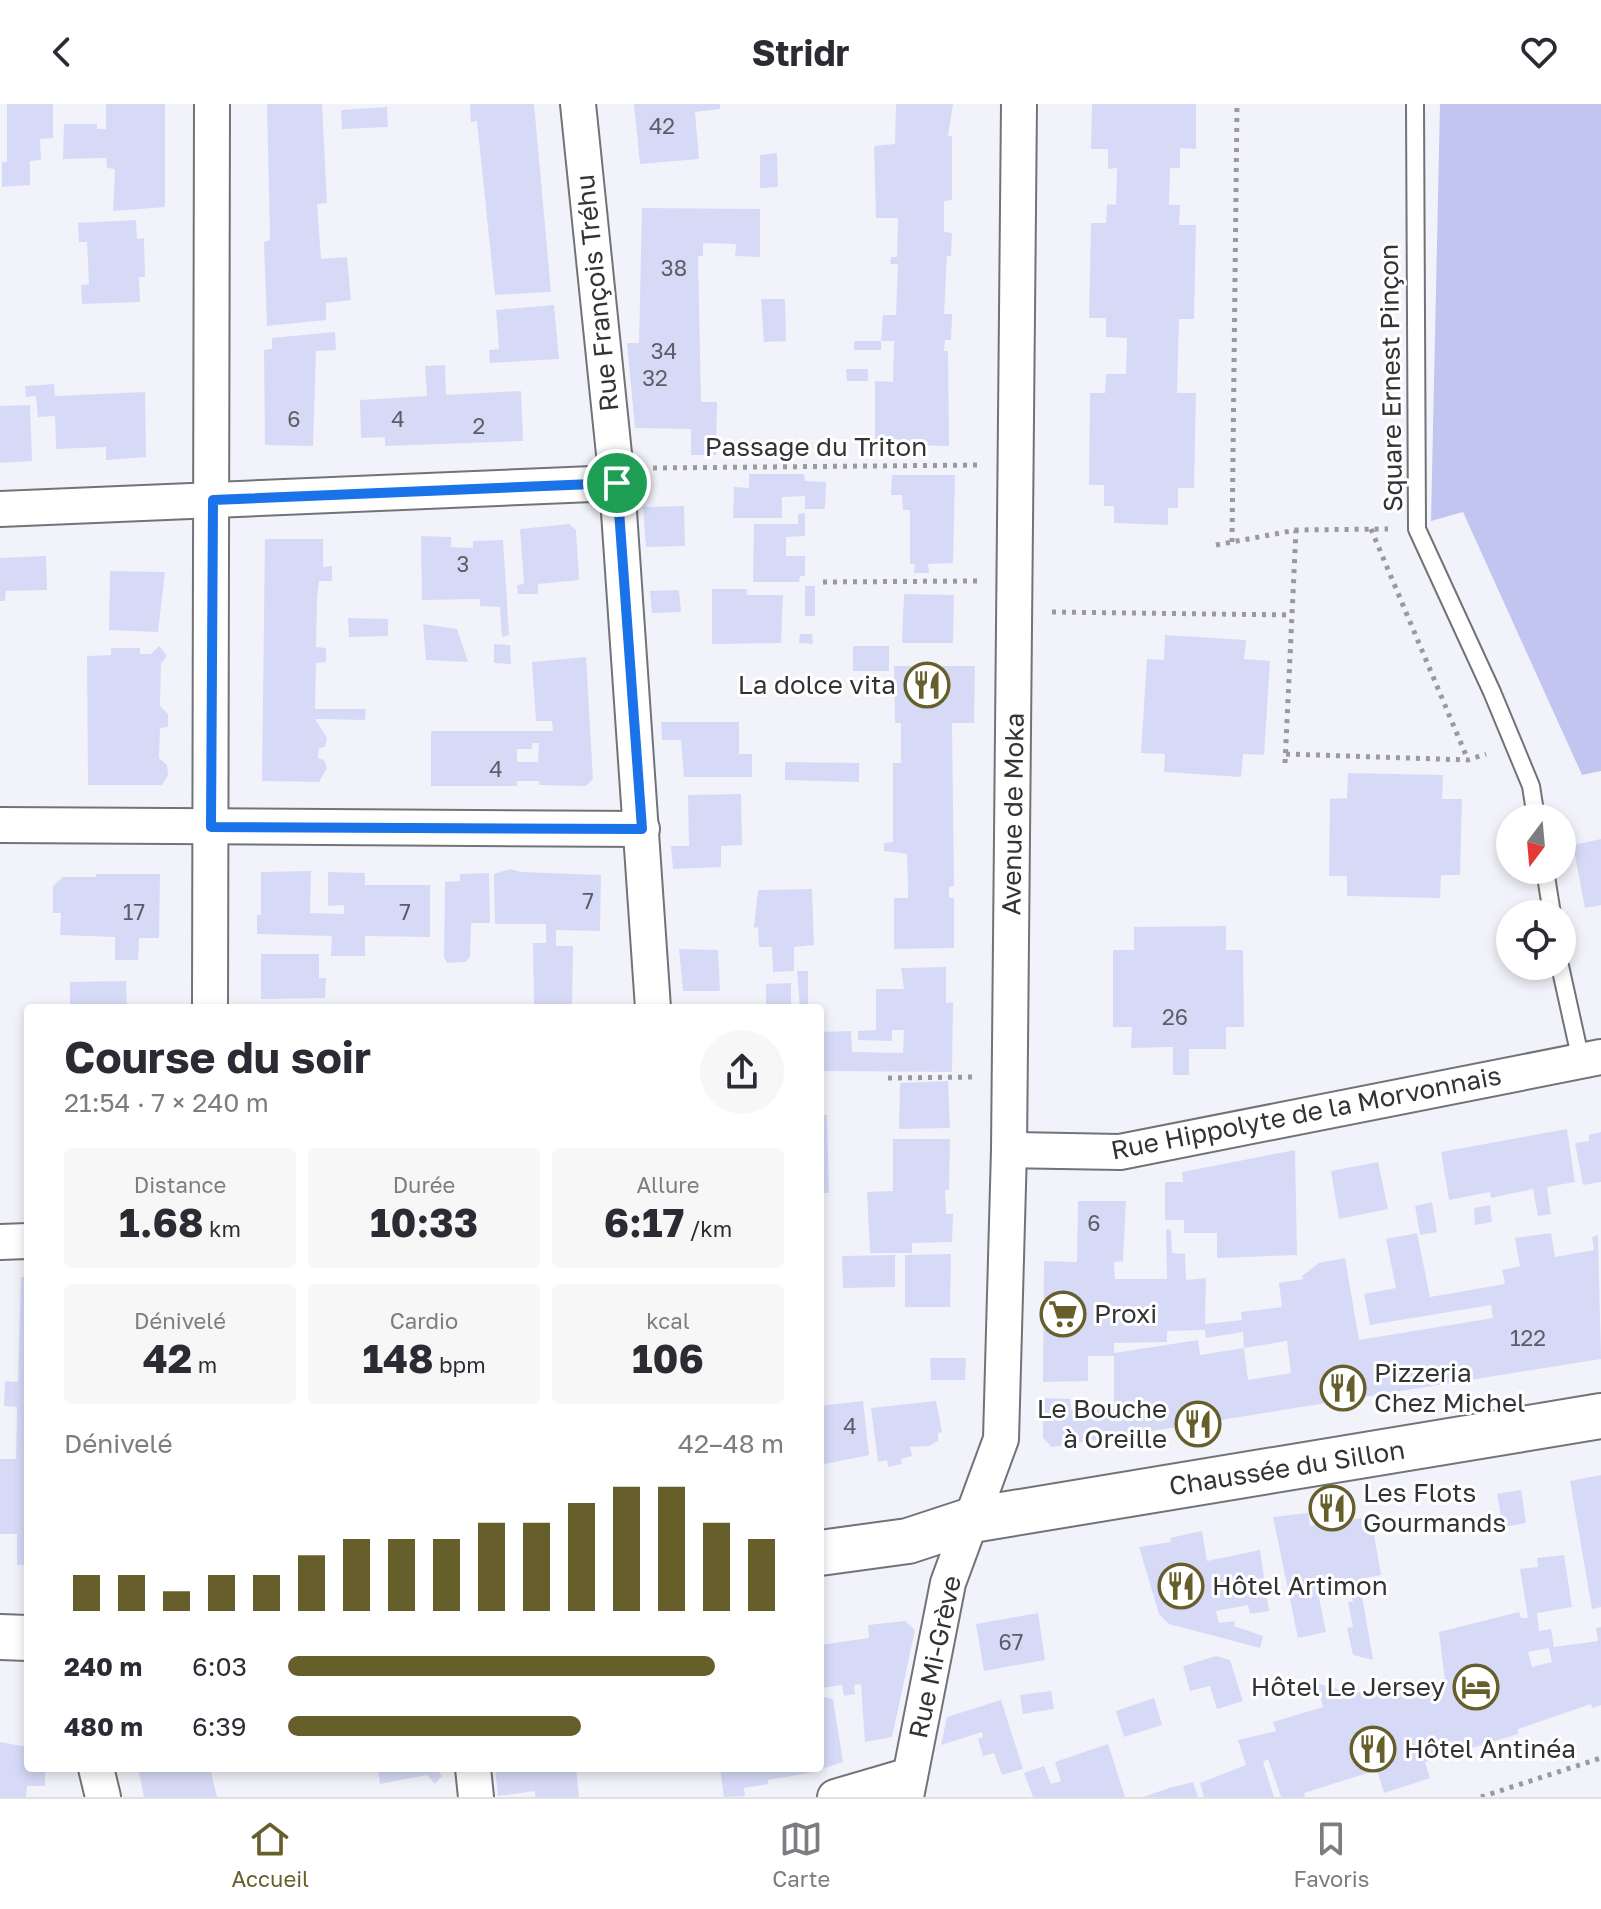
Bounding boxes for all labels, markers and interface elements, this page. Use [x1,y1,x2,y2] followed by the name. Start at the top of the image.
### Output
[40,30,84,74] icon: back
[1517,30,1561,74] icon: heart
[751,31,850,74] text: Stridr
[649,112,675,139] house number: 42
[569,173,624,413] street label: Rue François Tréhu
[1373,244,1408,512] street label: Square Ernest Pinçon
[661,254,687,281] house number: 38
[651,337,677,364] house number: 34
[642,364,668,391] house number: 32
[287,405,301,432] house number: 6
[391,405,405,432] house number: 4
[473,412,485,439] house number: 2
[705,431,927,462] street label: Passage du Triton
[583,449,651,517] pin
[595,461,639,505] icon: arrive
[457,550,469,577] house number: 3
[903,661,951,709] restaurant icon: La dolce vita
[738,669,896,700] place label: La dolce vita
[995,712,1030,916] street label: Avenue de Moka
[489,755,503,782] house number: 4
[1496,804,1576,884] north arrow
[1496,804,1576,980] map controls
[582,887,594,914] house number: 7
[123,898,145,925] house number: 17
[399,898,411,925] house number: 7
[1496,900,1576,980] button: locate
[1162,1003,1188,1030] house number: 26
[64,1030,371,1083] text: Course du soir
[700,1030,784,1114] button: share
[1108,1059,1504,1166] street label: Rue Hippolyte de la Morvonnais
[64,1087,269,1118] text: 21:54 · 7 × 240 m
[134,1171,226,1198] text: Distance
[393,1171,455,1198] text: Durée
[637,1171,699,1198] text: Allure
[119,1198,204,1246] text: 1.68
[370,1198,478,1246] text: 10:33
[604,1198,684,1246] text: 6:17
[1087,1209,1101,1236] house number: 6
[204,1215,241,1242] text: km
[684,1215,732,1242] text: /km
[1039,1290,1087,1338] supermarket icon: Proxi
[1094,1298,1157,1329] place label: Proxi
[134,1307,226,1334] text: Dénivelé
[390,1307,458,1334] text: Cardio
[646,1307,690,1334] text: kcal
[1510,1324,1546,1351] house number: 122
[143,1334,192,1382] text: 42
[362,1334,434,1382] text: 148
[632,1334,704,1382] text: 106
[192,1351,217,1378] text: m
[434,1351,486,1378] text: bpm
[1374,1357,1525,1418] place label: Pizzeria Chez Michel
[1319,1364,1367,1412] restaurant icon: Pizzeria Chez Michel
[1037,1393,1167,1454] place label: Le Bouche à Oreille
[1174,1400,1222,1448] restaurant icon: Le Bouche à Oreille
[843,1412,857,1439] house number: 4
[64,1428,173,1459] text: Dénivelé
[678,1428,784,1459] text: 42–48 m
[1167,1434,1407,1501] street label: Chaussée du Sillon
[1363,1477,1506,1538] place label: Les Flots Gourmands
[1308,1484,1356,1532] restaurant icon: Les Flots Gourmands
[1157,1562,1205,1610] restaurant icon: Hôtel Artimon
[1212,1570,1388,1601] place label: Hôtel Artimon
[902,1573,967,1741] street label: Rue Mi-Grève
[999,1628,1023,1655] house number: 67
[64,1651,142,1682] text: 240 m
[192,1651,247,1682] text: 6:03
[1452,1663,1500,1711] hotel icon: Hôtel Le Jersey
[1251,1671,1445,1702] place label: Hôtel Le Jersey
[64,1711,143,1742] text: 480 m
[192,1711,246,1742] text: 6:39
[1349,1725,1397,1773] restaurant icon: Hôtel Antinéa
[1404,1733,1576,1764] place label: Hôtel Antinéa
[232,1817,309,1892] tab: Accueil
[772,1817,830,1892] tab: Carte
[1294,1817,1369,1892] tab: Favoris

